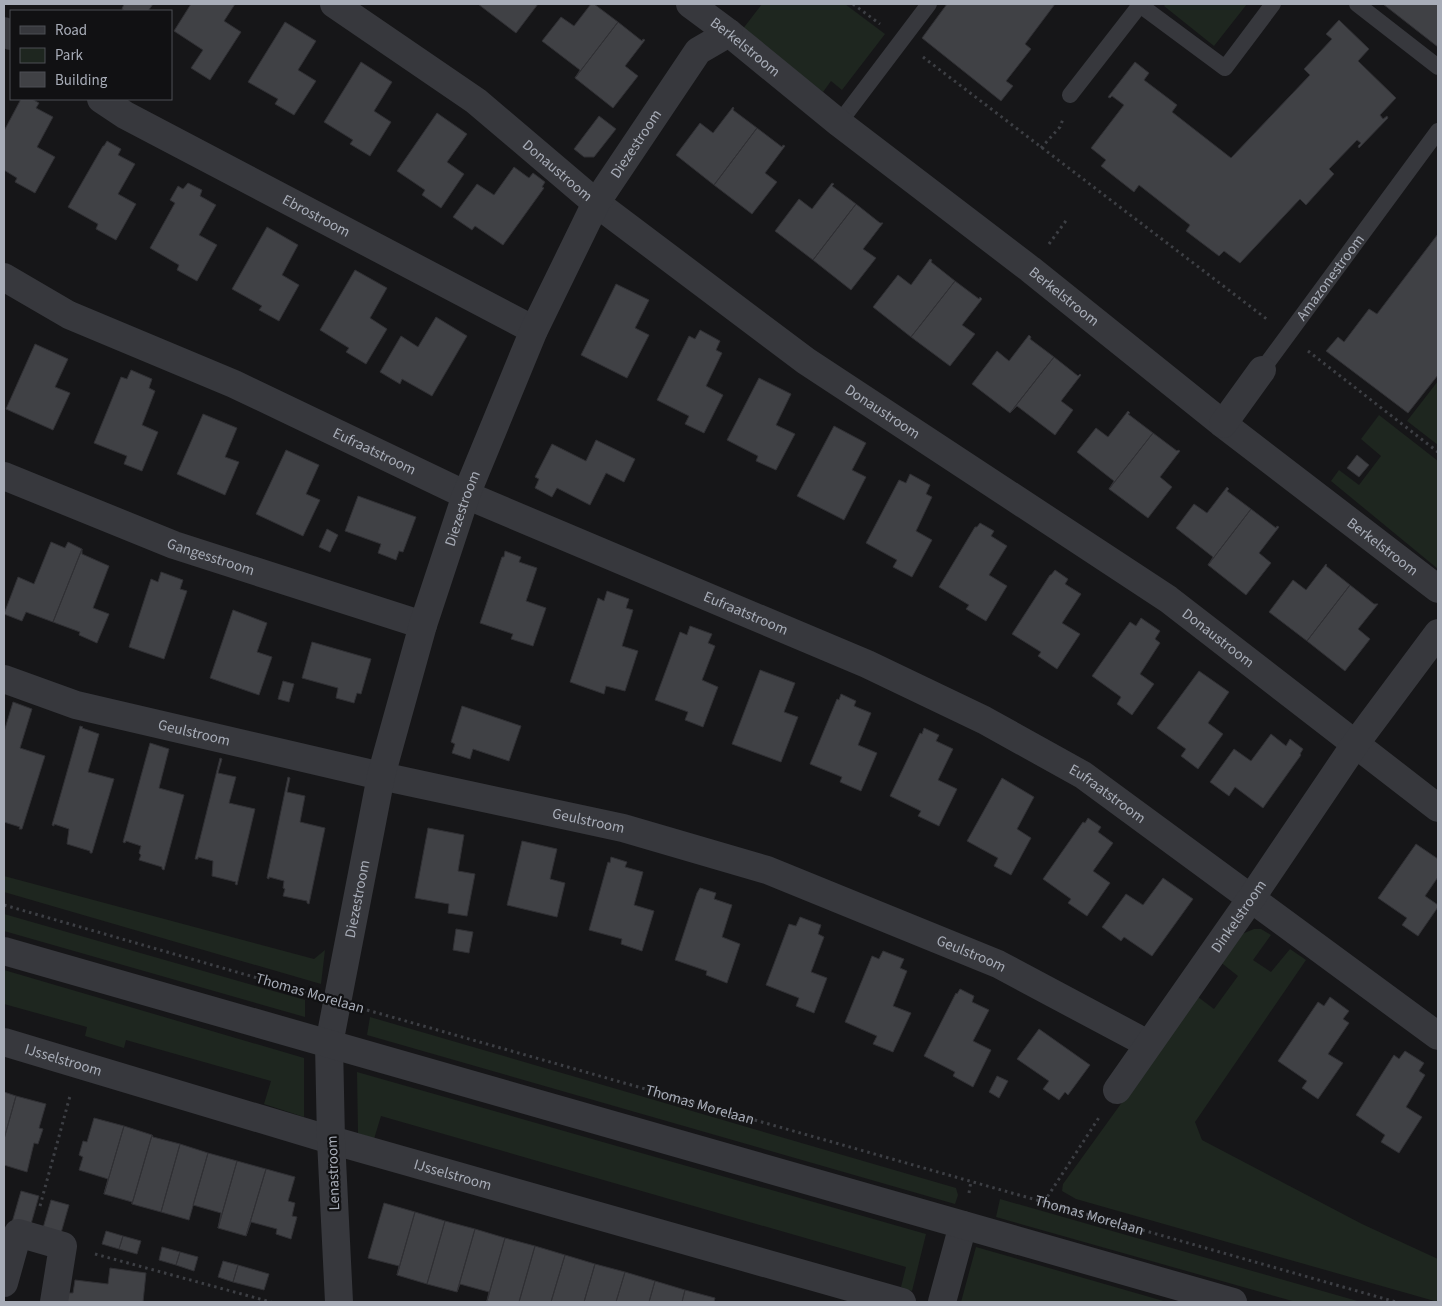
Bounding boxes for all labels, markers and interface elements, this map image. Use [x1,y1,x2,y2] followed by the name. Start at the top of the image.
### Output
[10,10,172,100] legend
[706,12,785,82] street label: Berkelstroom
[55,20,87,41] text: Road
[55,45,84,66] text: Park
[55,70,108,91] text: Building
[605,105,667,183] street label: Diezestroom
[518,135,597,207] street label: Donaustroom
[278,189,354,243] street label: Ebrostroom
[1292,230,1370,325] street label: Amazonestroom
[1024,262,1104,332] street label: Berkelstroom
[841,379,924,444] street label: Donaustroom
[329,423,420,481] street label: Eufraatstroom
[440,468,486,549] street label: Diezestroom
[1342,513,1422,581] street label: Berkelstroom
[163,533,257,581] street label: Gangesstroom
[700,586,791,641] street label: Eufraatstroom
[1177,604,1258,673] street label: Donaustroom
[156,714,232,752] street label: Geulstroom
[1065,759,1150,829] street label: Eufraatstroom
[550,803,627,839] street label: Geulstroom
[340,858,375,940] street label: Diezestroom
[1206,876,1272,957] street label: Dinkelstroom
[933,930,1010,978] street label: Geulstroom
[253,968,367,1019] street label: Thomas Morelaan
[22,1039,105,1082] street label: IJsselstroom
[643,1079,757,1130] street label: Thomas Morelaan
[322,1135,345,1211] street label: Lenastroom
[411,1154,494,1196] street label: IJsselstroom
[1032,1190,1146,1241] street label: Thomas Morelaan

